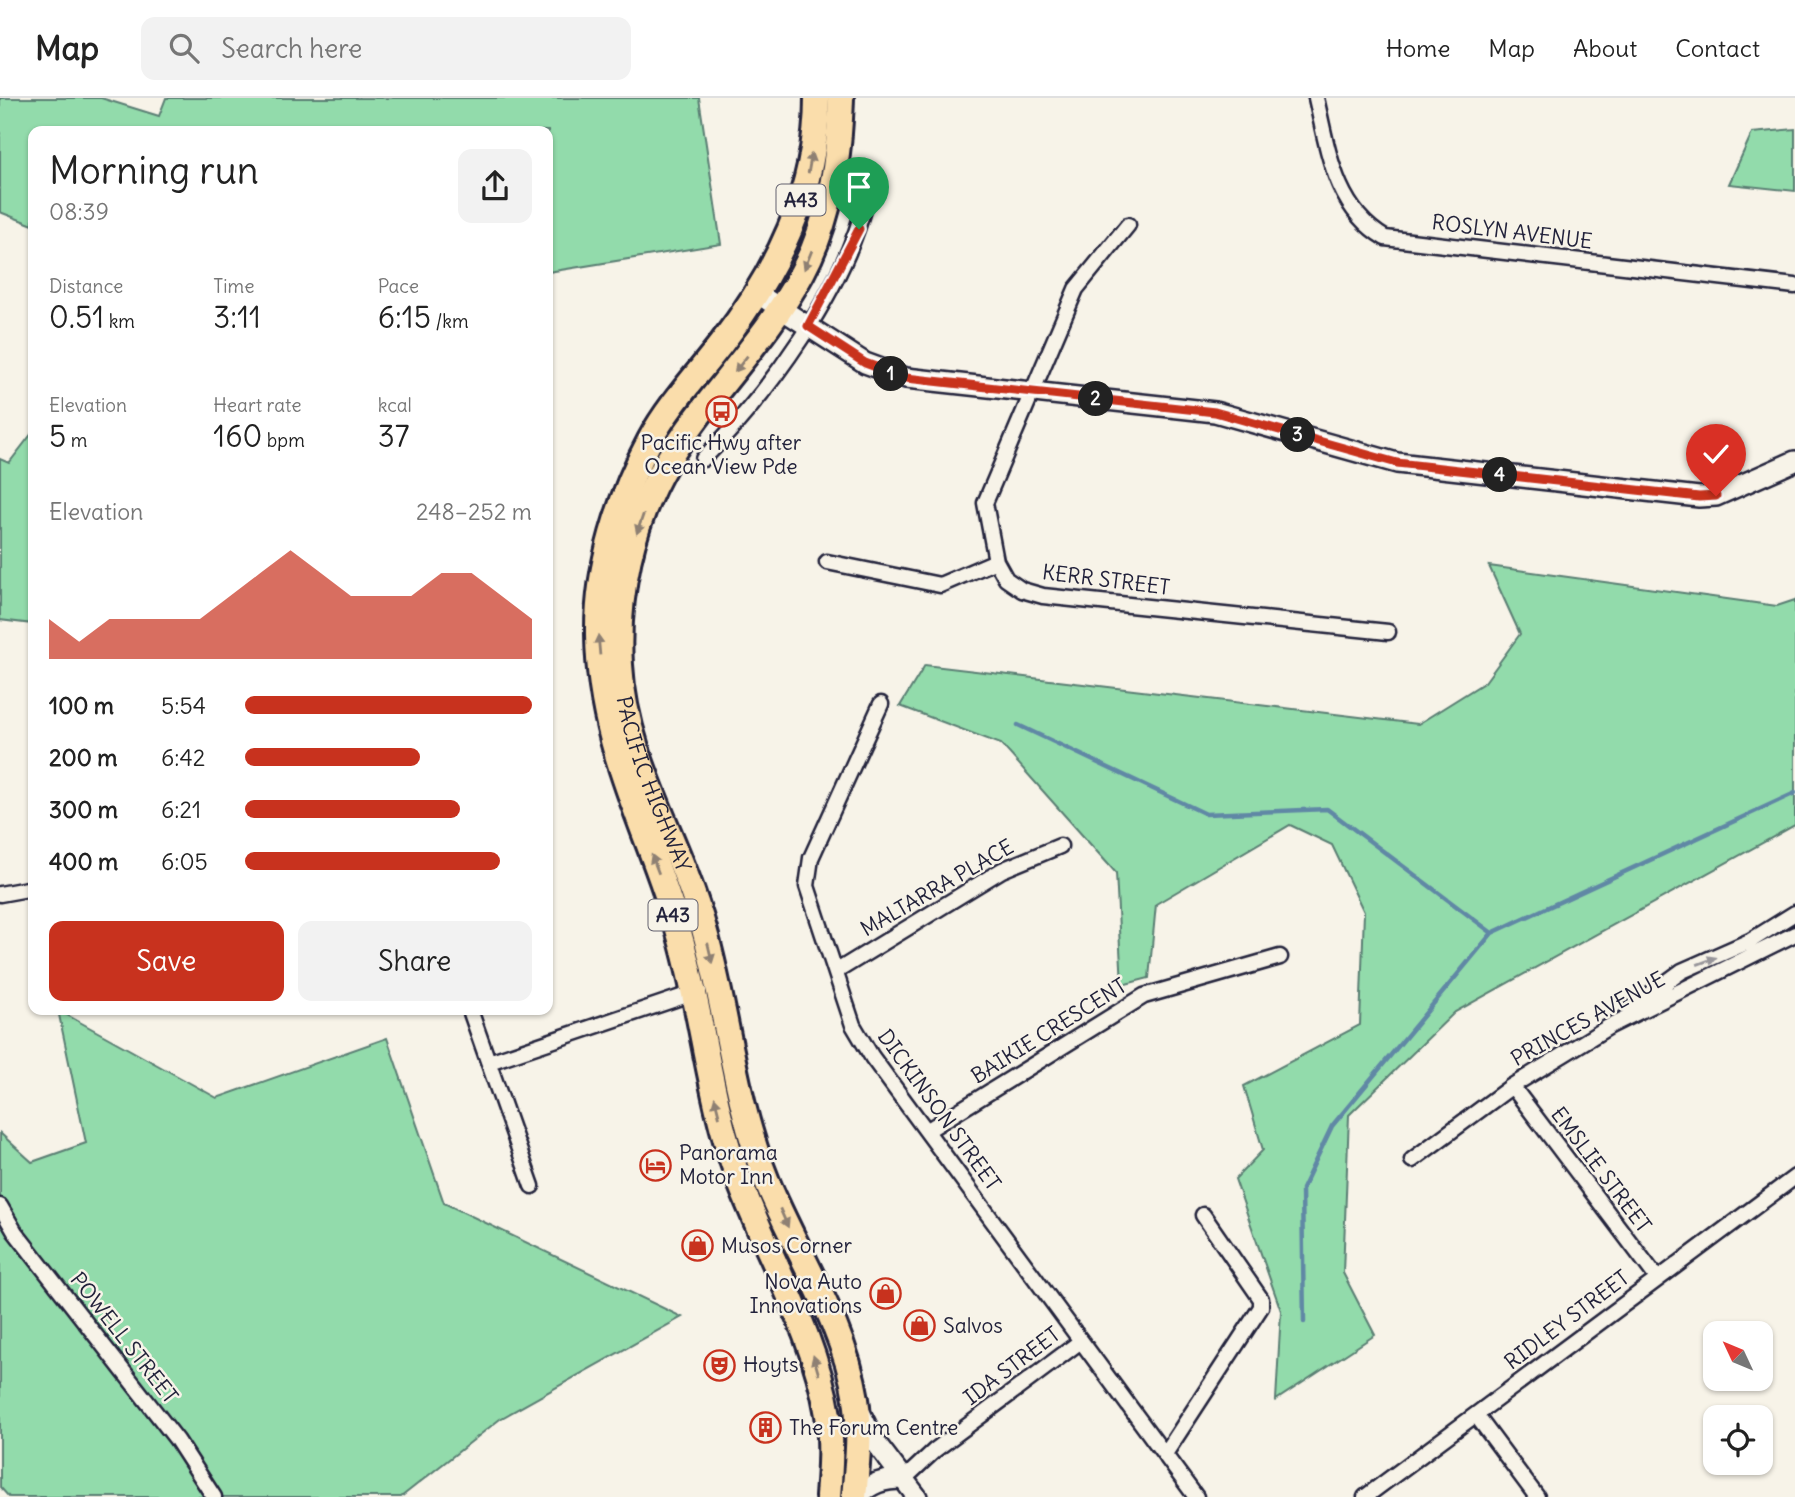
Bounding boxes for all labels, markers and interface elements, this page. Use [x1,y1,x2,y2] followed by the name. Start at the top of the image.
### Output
[141,17,631,80] search box
[35,27,99,69] text: Map
[165,29,203,67] icon: search
[221,32,362,65] text: Search here
[1386,33,1450,63] text: Home
[1488,33,1535,63] text: Map
[1573,33,1637,63] text: About
[1675,33,1760,63] text: Contact
[49,147,259,194] text: Morning run
[458,149,532,223] button: share
[805,152,816,174] one-way arrow
[829,157,889,229] pin
[840,168,878,206] icon: arrive
[776,184,826,216] road number: A43
[49,197,109,226] text: 08:39
[1430,208,1594,255] street label: ROSLYN AVENUE
[802,249,813,270] one-way arrow
[49,274,123,298] text: Distance
[213,274,254,298] text: Time
[378,274,419,298] text: Pace
[49,298,104,336] text: 0.51
[213,298,261,336] text: 3:11
[378,298,431,336] text: 6:15
[104,309,135,333] text: km
[431,309,469,333] text: /km
[734,355,749,373] one-way arrow
[874,356,908,392] pin: 1
[887,361,894,385] text: 1
[1078,382,1114,416] pin: 2
[1090,386,1101,410] text: 2
[49,393,127,417] text: Elevation
[213,393,301,417] text: Heart rate
[378,393,412,417] text: kcal
[704,394,738,428] bus stop icon: Pacific Hwy after Ocean View Pde
[49,417,66,455] text: 5
[213,417,262,455] text: 160
[378,417,409,455] text: 37
[1280,418,1316,452] pin: 3
[1292,422,1303,446] text: 3
[1686,424,1746,496] pin
[66,428,87,452] text: m
[262,428,305,452] text: bpm
[641,429,802,480] place label: Pacific Hwy after Ocean View Pde
[1697,435,1735,473] icon: check
[1482,458,1518,492] pin: 4
[1494,462,1505,486] text: 4
[49,497,143,526] text: Elevation
[416,497,532,526] text: 248–252 m
[634,514,645,535] one-way arrow
[1041,558,1171,601] street label: KERR STREET
[593,634,604,656] one-way arrow
[49,691,114,720] text: 100 m
[161,691,206,720] text: 5:54
[611,694,697,876] street label: PACIFIC HIGHWAY
[49,743,118,772] text: 200 m
[161,743,205,772] text: 6:42
[49,795,118,824] text: 300 m
[161,795,201,824] text: 6:21
[855,833,1018,942] street label: MALTARRA PLACE
[49,847,118,876] text: 400 m
[161,847,208,876] text: 6:05
[649,853,660,874] one-way arrow
[648,900,698,930] road number: A43
[49,921,284,1001] button: Save
[298,921,532,1001] button: Share
[704,942,715,964] one-way arrow
[1696,956,1717,967] one-way arrow
[1506,965,1669,1072] street label: PRINCES AVENUE
[966,972,1132,1089] street label: BAIKIE CRESCENT
[872,1024,1007,1196] street label: DICKINSON STREET
[711,1096,722,1118] one-way arrow
[1545,1101,1657,1238] street label: EMSLIE STREET
[679,1139,778,1190] place label: Panorama Motor Inn
[639,1148,673,1182] hotel icon: Panorama Motor Inn
[779,1208,790,1229] one-way arrow
[681,1229,715,1263] shop icon: Musos Corner
[721,1232,853,1259] place label: Musos Corner
[1499,1264,1634,1375] street label: RIDLEY STREET
[65,1266,184,1409] street label: POWELL STREET
[750,1268,862,1319] place label: Nova Auto Innovations
[868,1277,902,1311] shop icon: Nova Auto Innovations
[903,1309,937,1343] shop icon: Salvos
[943,1312,1003,1339] place label: Salvos
[958,1320,1065,1411] street label: IDA STREET
[1703,1321,1773,1391] north arrow
[1703,1321,1773,1475] map controls
[703,1348,737,1382] theatre icon: Hoyts
[743,1351,798,1378] place label: Hoyts
[811,1354,821,1375] one-way arrow
[1703,1405,1773,1475] button: locate
[749,1411,783,1445] building icon: The Forum Centre
[789,1414,958,1441] place label: The Forum Centre

